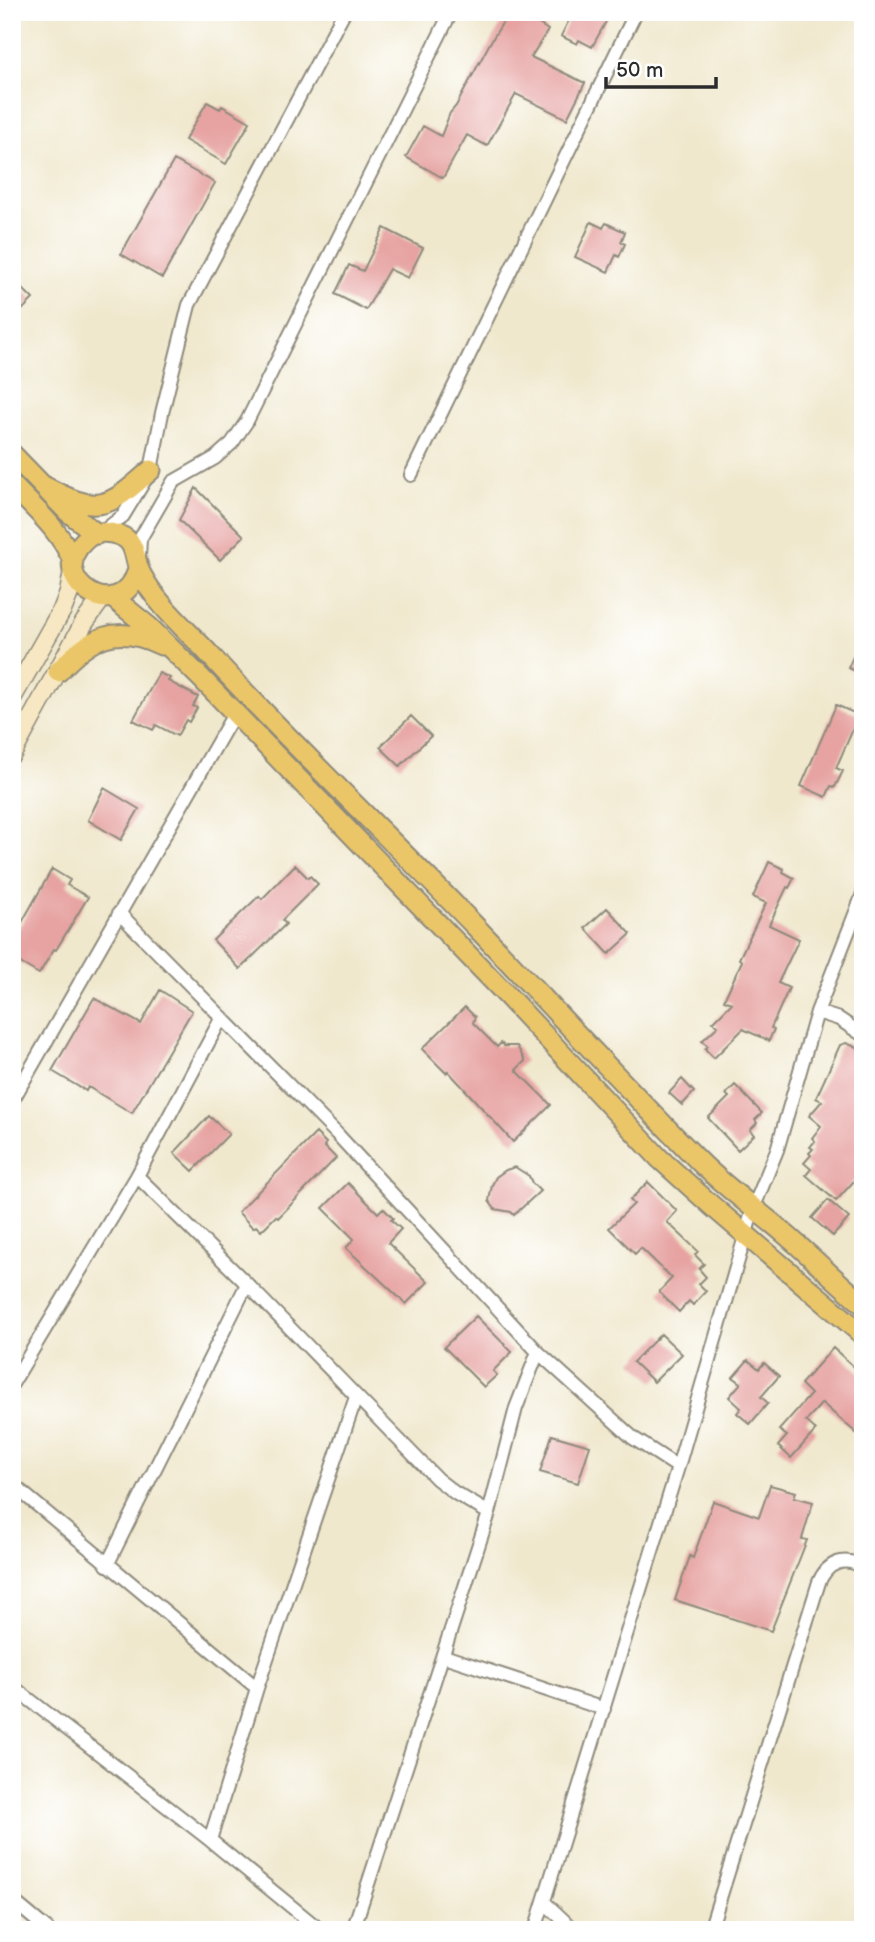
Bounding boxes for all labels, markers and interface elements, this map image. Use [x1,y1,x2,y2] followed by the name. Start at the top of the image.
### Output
[606,46,716,90] scale bar
[616,58,663,83] text: 50 m

